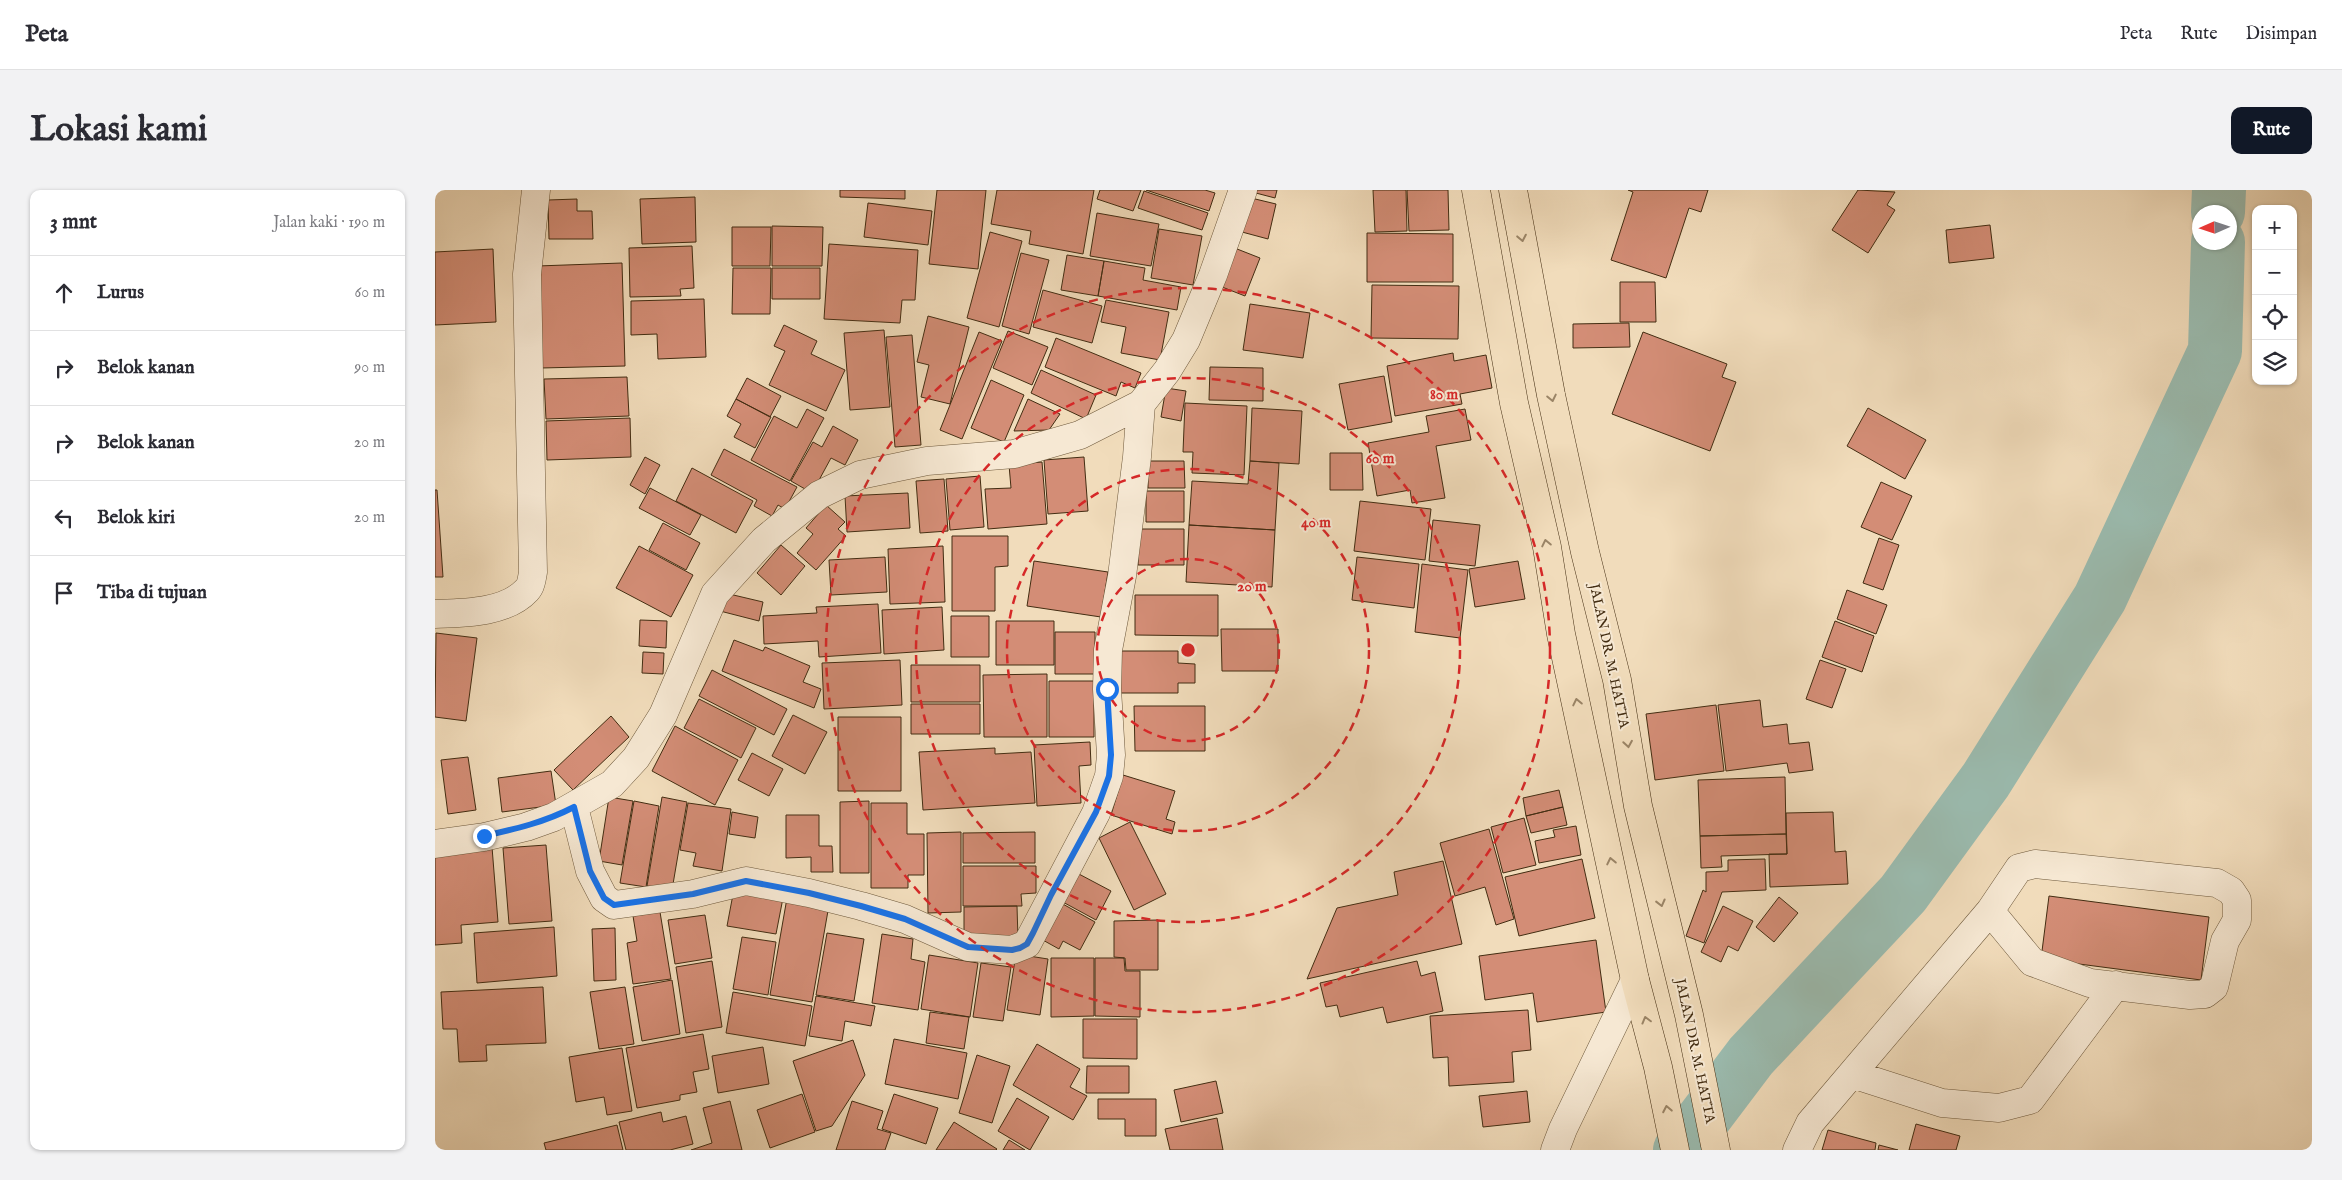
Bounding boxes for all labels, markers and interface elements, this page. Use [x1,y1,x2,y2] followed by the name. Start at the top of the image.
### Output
[25,19,68,50] text: Peta
[2120,23,2152,46] text: Peta
[2180,23,2218,46] text: Rute
[2246,23,2317,46] text: Disimpan
[2231,107,2312,154] button: Rute
[30,108,207,153] text: Lokasi kami
[2192,205,2237,250] north arrow
[2252,205,2297,385] map controls
[2252,205,2297,250] button: +
[50,209,97,236] text: 3 mnt
[273,213,385,233] text: Jalan kaki · 190 m
[1517,234,1527,242] one-way arrow
[2252,250,2297,295] button: −
[50,279,78,307] icon: ahead
[97,281,144,305] text: Lurus
[355,283,385,303] text: 60 m
[2252,295,2297,340] button: locate
[2252,340,2297,385] button: layers
[50,354,78,382] icon: right
[97,356,195,380] text: Belok kanan
[354,358,385,378] text: 90 m
[1430,385,1458,404] text: 80 m
[1546,393,1557,402] one-way arrow
[50,429,78,457] icon: right
[97,431,195,455] text: Belok kanan
[354,433,385,453] text: 20 m
[1366,449,1395,468] text: 60 m
[50,504,78,532] icon: left
[97,506,175,530] text: Belok kiri
[354,508,385,528] text: 20 m
[1301,513,1331,532] text: 40 m
[1541,539,1552,547] one-way arrow
[1237,577,1267,596] text: 20 m
[50,579,78,607] icon: arrive
[1584,580,1633,730] street label: JALAN DR. M. HATTA
[97,581,207,605] text: Tiba di tujuan
[1179,641,1197,659] centre of rings
[1096,678,1119,701] route start
[1572,698,1583,707] one-way arrow
[1622,740,1632,749] one-way arrow
[473,825,496,848] route end
[1606,857,1616,866] one-way arrow
[1655,899,1666,908] one-way arrow
[1670,975,1719,1125] street label: JALAN DR. M. HATTA
[1641,1015,1652,1024] one-way arrow
[1662,1104,1673,1113] one-way arrow

